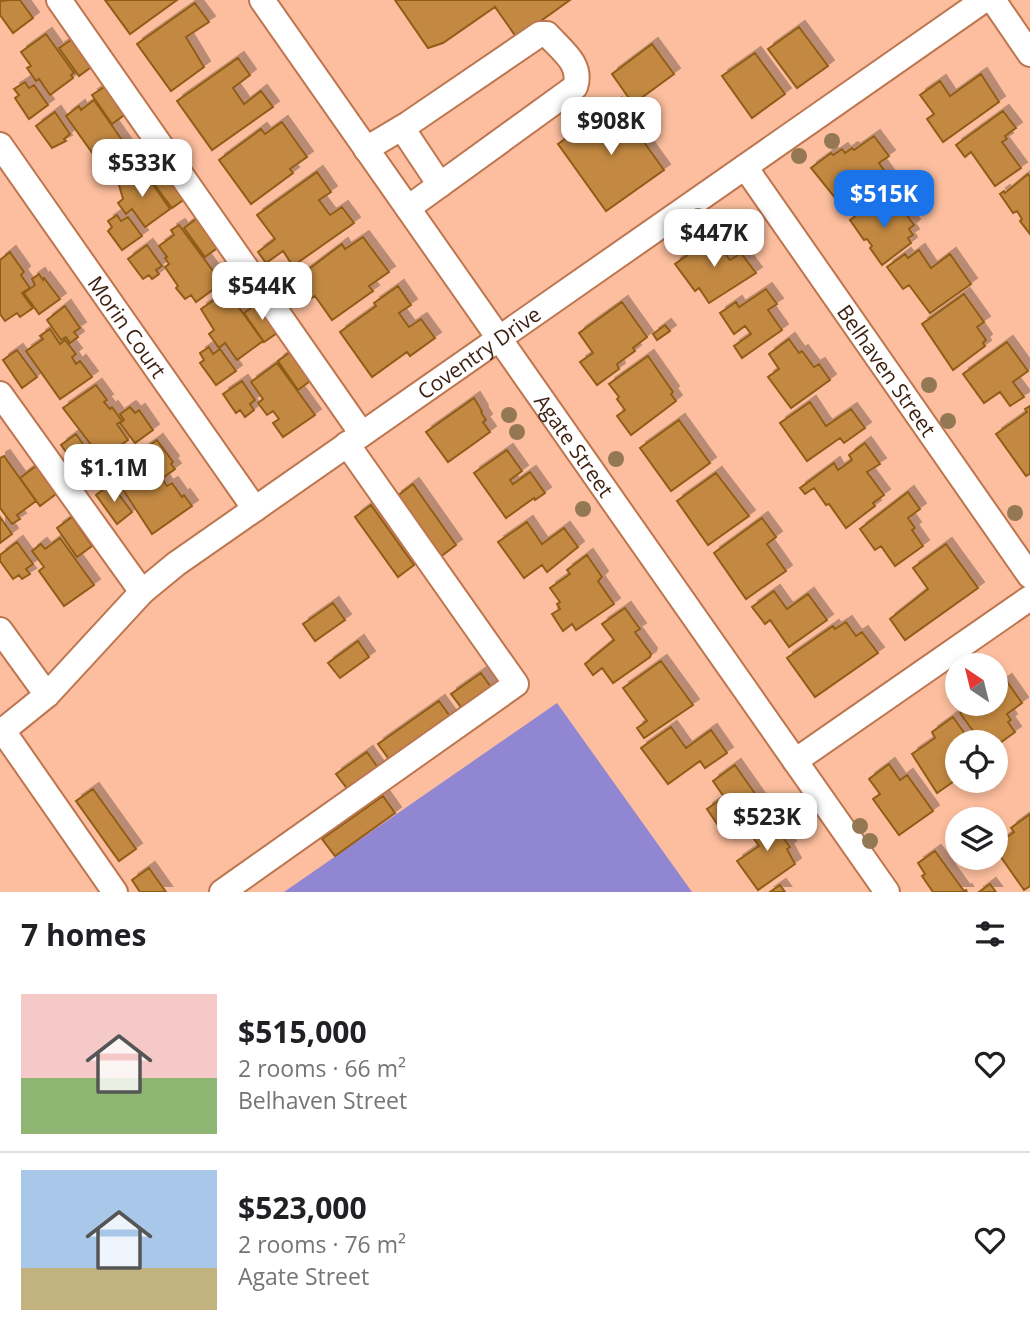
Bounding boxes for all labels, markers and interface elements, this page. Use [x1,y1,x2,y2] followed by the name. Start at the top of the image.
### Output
[562,97,660,157] pin: $908K
[577,104,645,136] text: $908K
[93,140,191,199] pin: $533K
[108,146,176,178] text: $533K
[835,170,933,230] pin: $515K
[850,177,918,209] text: $515K
[665,210,763,269] pin: $447K
[680,216,748,248] text: $447K
[213,262,311,322] pin: $544K
[228,269,296,301] text: $544K
[82,270,173,383] street label: Morin Court
[831,299,942,442] street label: Belhaven Street
[412,300,546,405] street label: Coventry Drive
[528,388,620,503] street label: Agate Street
[65,444,163,504] pin: $1.1M
[80,451,148,483] text: $1.1M
[945,653,1008,716] north arrow
[945,653,1008,870] map controls
[945,730,1008,793] button: locate
[718,794,816,853] pin: $523K
[733,800,801,832] text: $523K
[945,807,1008,870] button: layers
[21,914,146,955] text: 7 homes
[971,915,1009,953] icon: filters
[238,1011,367,1052] text: $515,000
[77,1022,161,1106] icon: home
[971,1045,1009,1083] icon: heart
[238,1052,406,1084] text: 2 rooms · 66 m²
[238,1084,407,1116] text: Belhaven Street
[238,1187,367,1228] text: $523,000
[77,1198,161,1282] icon: home
[971,1221,1009,1259] icon: heart
[238,1228,406,1260] text: 2 rooms · 76 m²
[238,1260,369,1292] text: Agate Street

